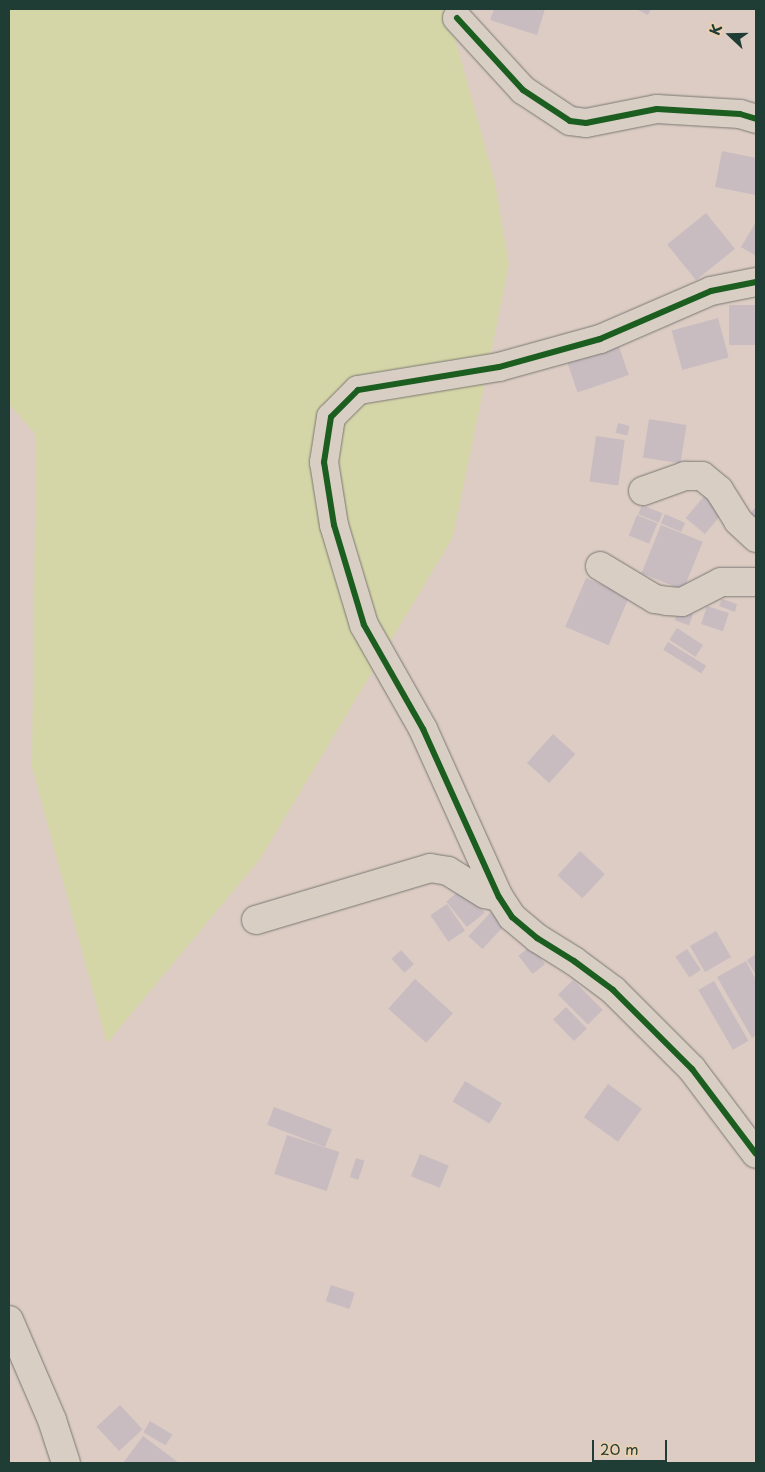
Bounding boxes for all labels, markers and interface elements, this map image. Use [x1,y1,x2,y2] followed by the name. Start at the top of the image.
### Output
[705,10,755,60] north arrow
[704,21,727,38] text: K
[595,1430,670,1462] scale bar
[600,1437,639,1460] text: 20 m

